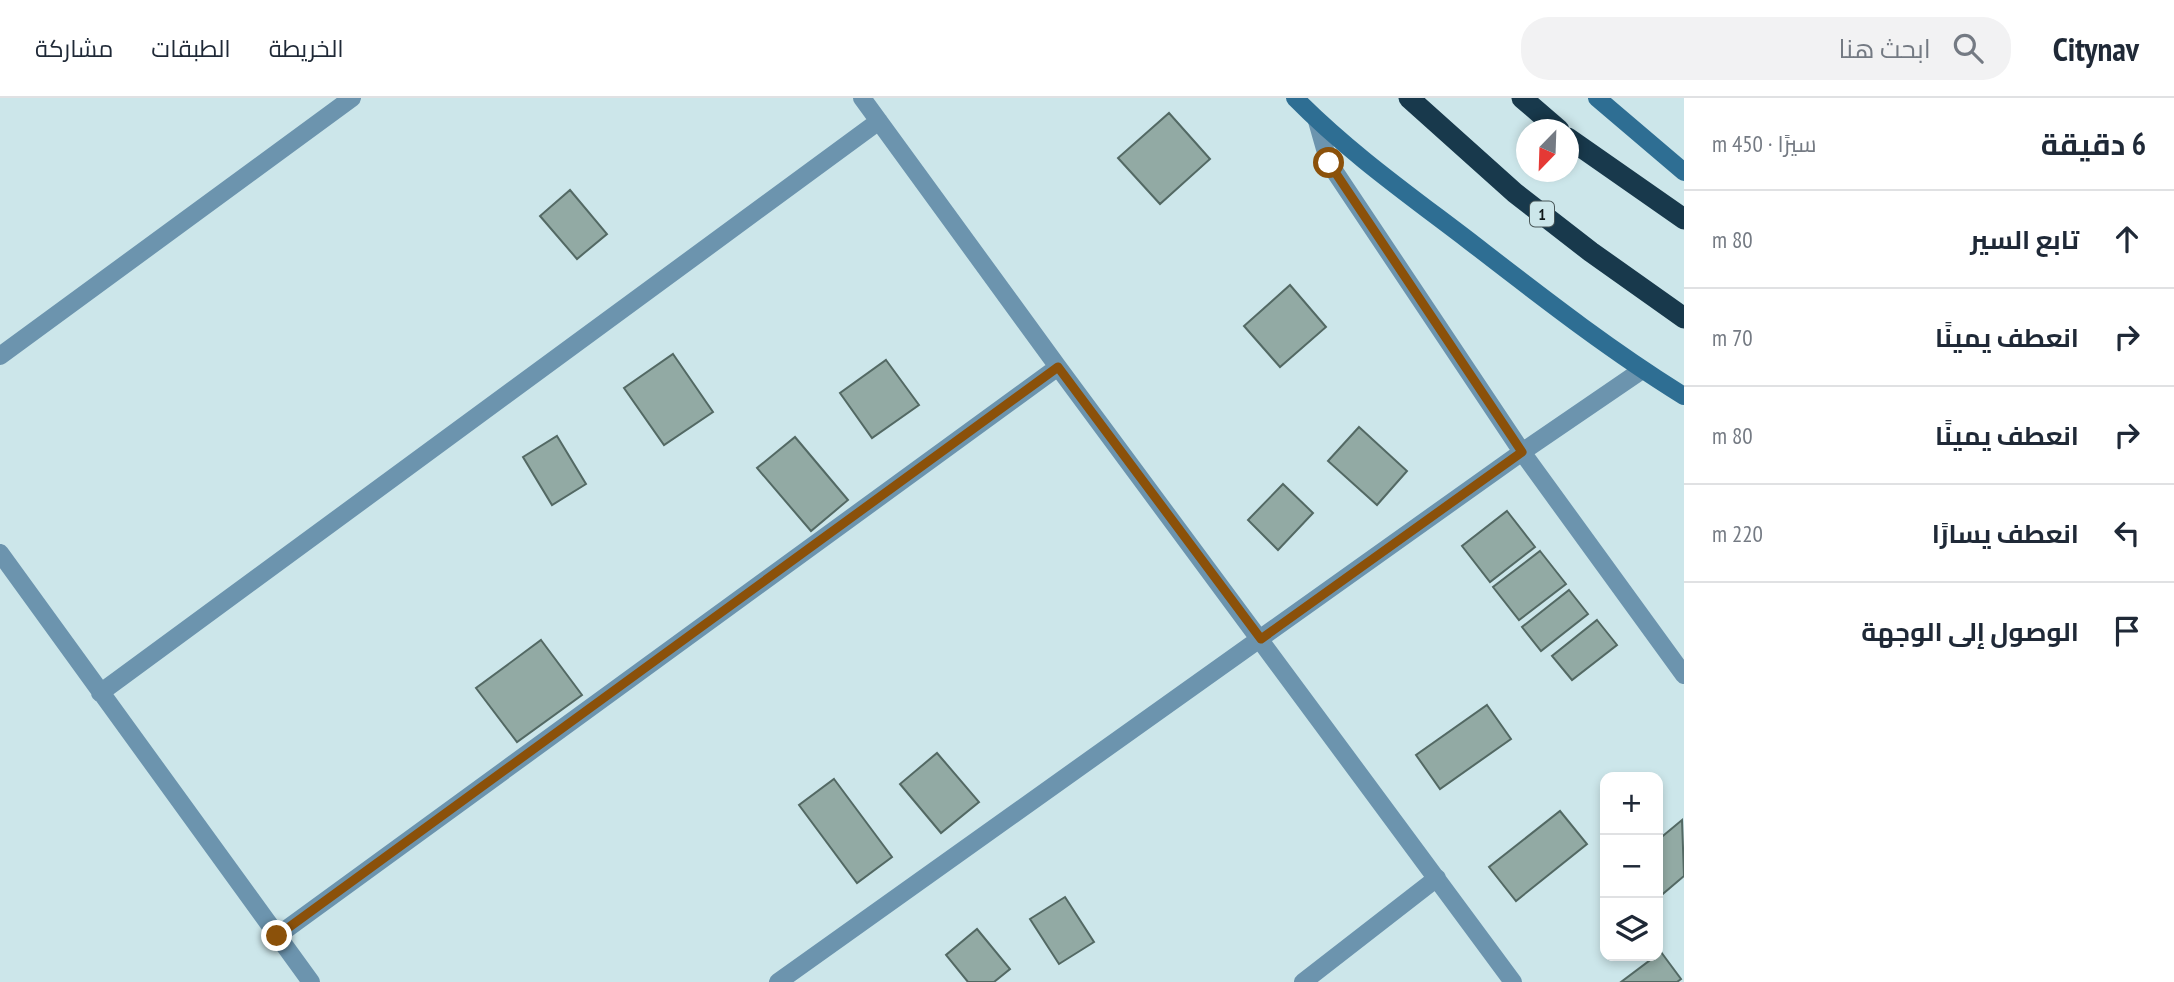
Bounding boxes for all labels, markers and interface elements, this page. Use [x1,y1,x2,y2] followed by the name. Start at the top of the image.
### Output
[1521,17,2011,80] search box
[2053,27,2139,70] text: Citynav
[1949,29,1987,67] icon: search
[1838,32,1931,65] text: ابحث هنا
[35,33,113,64] text: مشاركة
[151,33,231,64] text: الطبقات
[269,33,344,64] text: الخريطة
[1516,119,1579,182] north arrow
[2041,124,2146,163] text: 6 دقيقة
[1712,129,1816,158] text: سيرًا · 450 m
[1313,147,1344,178] route start
[1530,202,1554,226] road number: 1
[2108,220,2146,258] icon: ahead
[1970,223,2079,256] text: تابع السير
[1712,225,1753,254] text: 80 m
[2108,318,2146,356] icon: right
[1935,321,2079,354] text: انعطف يمينًا
[1712,323,1753,352] text: 70 m
[2108,416,2146,454] icon: right
[1935,419,2079,452] text: انعطف يمينًا
[1712,421,1753,450] text: 80 m
[2108,514,2146,552] icon: left
[1932,517,2079,550] text: انعطف يسارًا
[1712,519,1763,548] text: 220 m
[2108,612,2146,650] icon: arrive
[1861,615,2079,648] text: الوصول إلى الوجهة
[1600,772,1663,961] map controls
[1600,772,1663,835] button: +
[1600,835,1663,898] button: −
[1600,898,1663,961] button: layers
[261,920,292,951] route end

